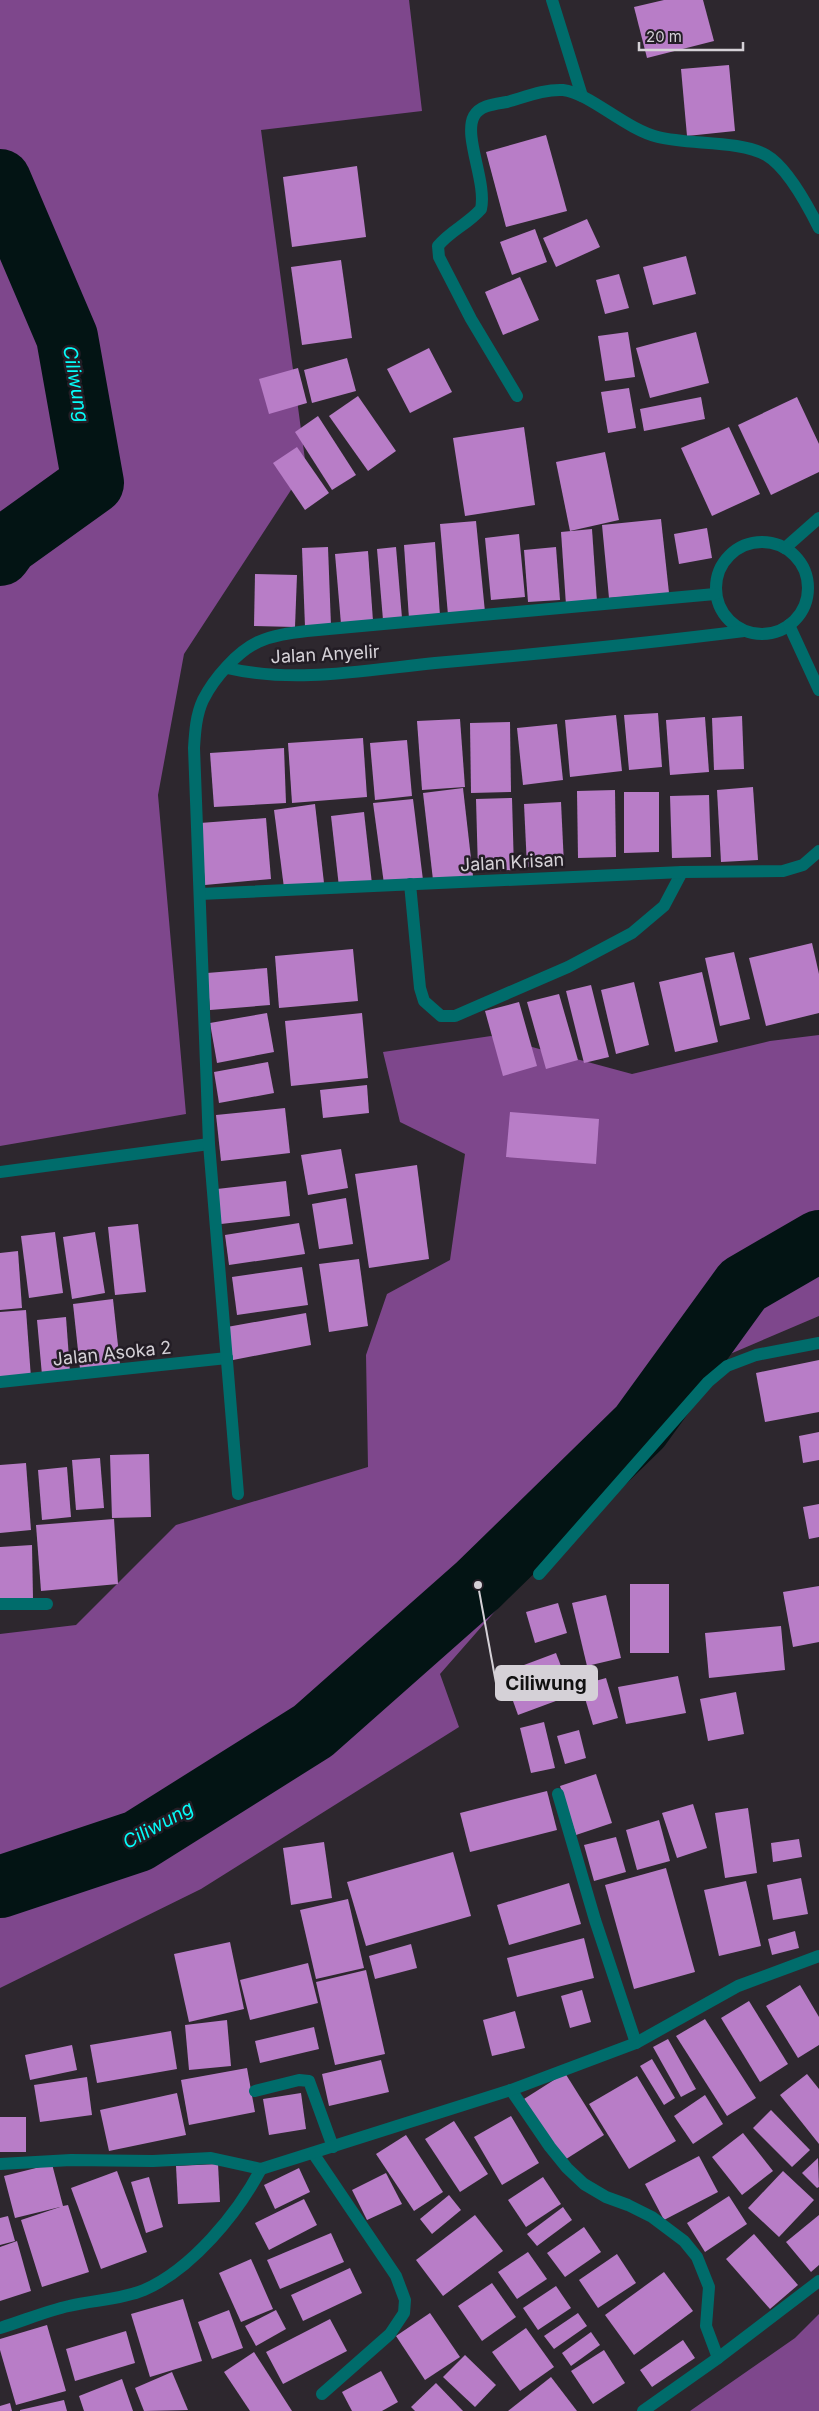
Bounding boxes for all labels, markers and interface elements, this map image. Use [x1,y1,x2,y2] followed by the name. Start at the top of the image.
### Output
[639,20,743,52] scale bar
[646,27,682,46] text: 20 m
[58,344,94,424] water label: Ciliwung
[270,641,380,667] street label: Jalan Anyelir
[459,849,565,875] street label: Jalan Krisan
[52,1336,172,1370] street label: Jalan Asoka 2
[496,1666,597,1700] callout: Ciliwung
[505,1672,587,1695] text: Ciliwung
[119,1796,198,1854] water label: Ciliwung

